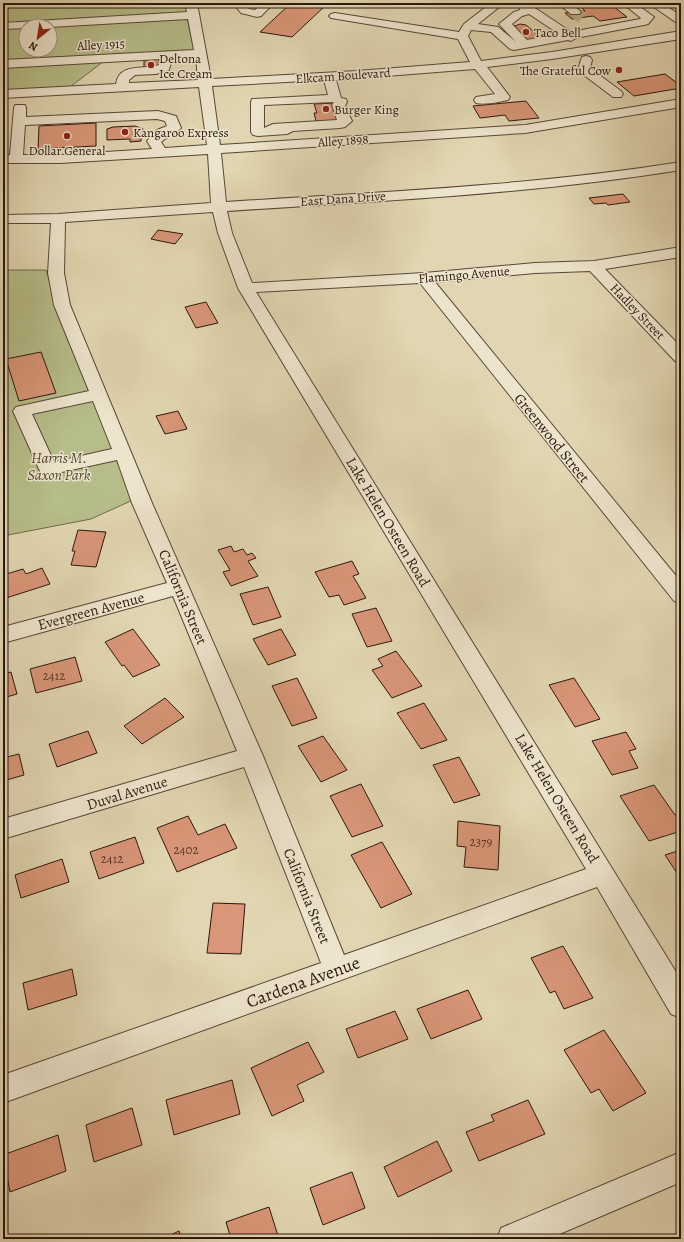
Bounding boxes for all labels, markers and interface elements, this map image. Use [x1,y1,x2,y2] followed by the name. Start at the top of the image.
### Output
[18,18,58,58] north arrow
[534,24,581,41] place label: Taco Bell
[521,27,531,37] marker: Taco Bell
[75,35,126,54] street label: Alley 1915
[26,38,40,55] text: N
[159,50,213,82] place label: Deltona Ice Cream
[146,60,156,70] marker: Deltona Ice Cream
[520,62,612,79] place label: The Grateful Cow
[295,64,391,87] street label: Elkcam Boulevard
[614,65,624,75] marker: The Grateful Cow
[334,101,400,118] place label: Burger King
[321,104,331,114] marker: Burger King
[133,124,229,141] place label: Kangaroo Express
[120,127,130,137] marker: Kangaroo Express
[316,130,369,151] street label: Alley 1898
[62,131,72,141] marker: Dollar General
[29,142,105,159] place label: Dollar General
[300,187,387,210] street label: East Dana Drive
[418,262,511,287] street label: Flamingo Avenue
[607,280,669,344] street label: Hadley Street
[510,389,594,487] street label: Greenwood Street
[28,448,91,485] park label: Harris M. Saxon Park
[341,453,435,591] street label: Lake Helen Osteen Road
[154,546,212,648] street label: California Street
[35,587,147,635] street label: Evergreen Avenue
[43,667,65,684] house number: 2412
[510,729,604,867] street label: Lake Helen Osteen Road
[84,771,170,815] street label: Duval Avenue
[470,833,493,850] house number: 2379
[173,841,199,858] house number: 2402
[279,845,335,947] street label: California Street
[101,850,123,867] house number: 2412
[243,950,363,1014] street label: Cardena Avenue

